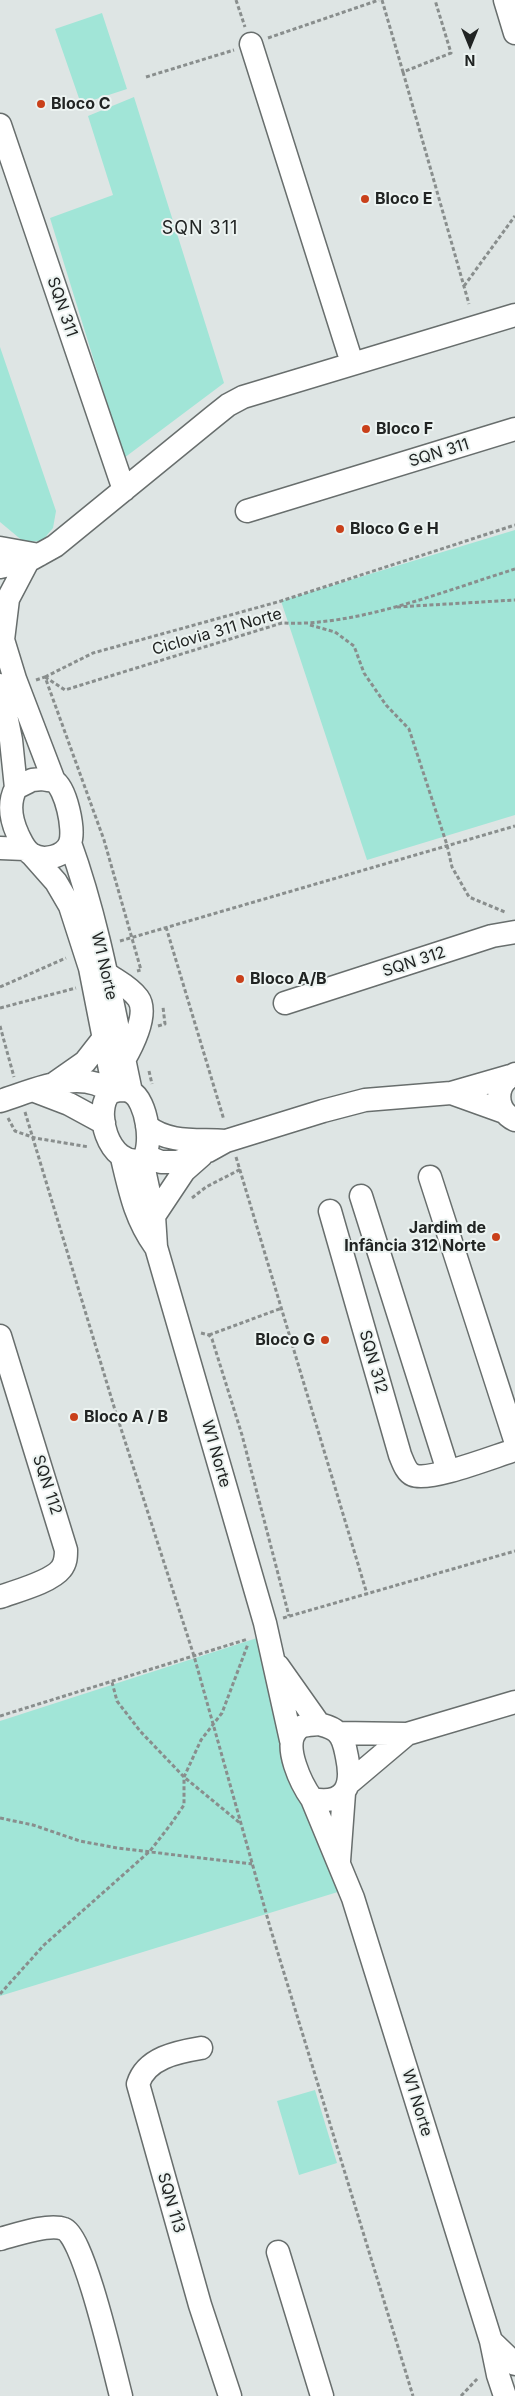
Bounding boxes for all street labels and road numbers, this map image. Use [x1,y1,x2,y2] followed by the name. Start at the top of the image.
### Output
[43,275,81,339] street label: SQN 311
[407,435,471,471] street label: SQN 311
[150,604,284,660] street label: Ciclovia 311 Norte
[87,930,121,1002] street label: W1 Norte
[380,943,448,981] street label: SQN 312
[355,1328,391,1396] street label: SQN 312
[197,1418,235,1490] street label: W1 Norte
[28,1453,66,1517] street label: SQN 112
[398,2067,436,2139] street label: W1 Norte
[153,2171,189,2235] street label: SQN 113

